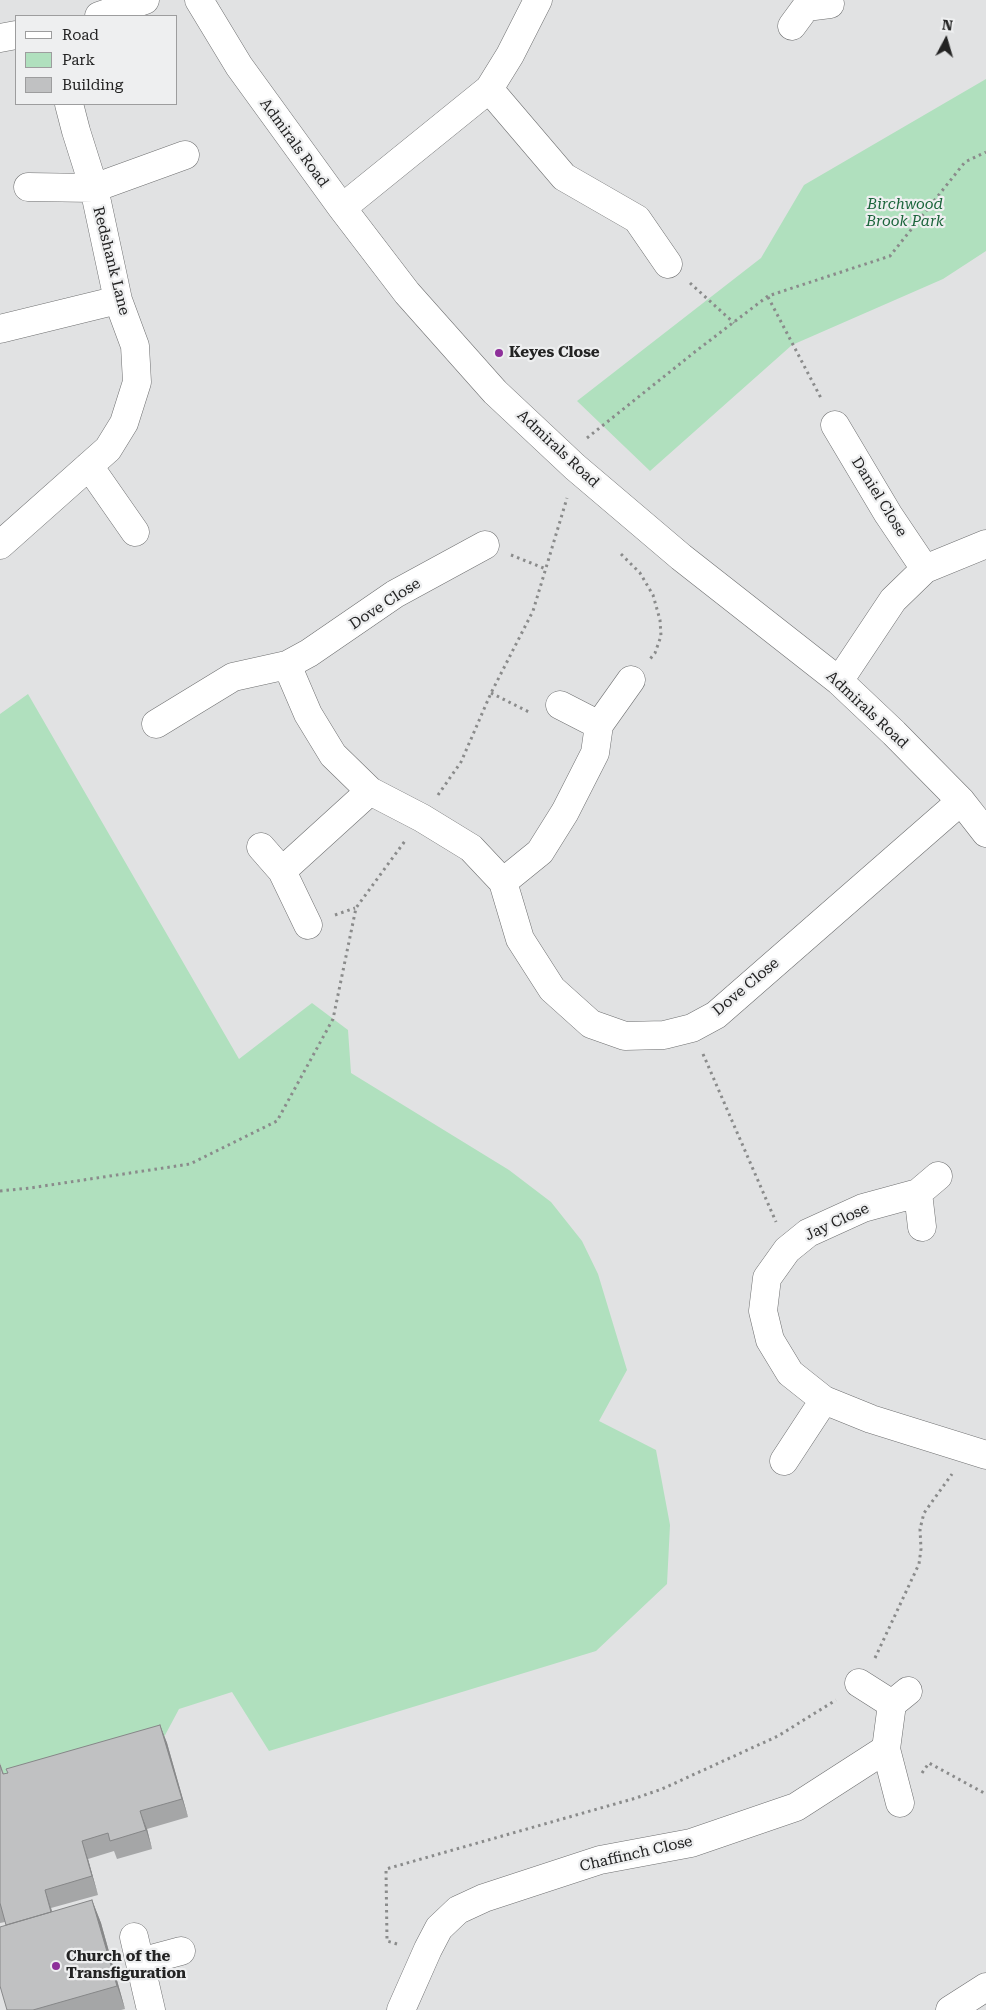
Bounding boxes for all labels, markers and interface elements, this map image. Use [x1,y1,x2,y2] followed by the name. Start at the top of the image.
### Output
[15,15,178,105] legend
[921,15,971,65] north arrow
[941,17,954,34] text: N
[62,26,99,44] text: Road
[62,51,95,69] text: Park
[62,76,123,94] text: Building
[256,95,332,191] street label: Admirals Road
[866,196,944,231] park label: Birchwood Brook Park
[89,205,133,317] street label: Redshank Lane
[509,344,600,362] place label: Keyes Close
[493,347,505,359] marker: Keyes Close
[513,407,603,491] street label: Admirals Road
[847,454,911,540] street label: Daniel Close
[346,574,424,634] street label: Dove Close
[822,668,912,752] street label: Admirals Road
[709,954,783,1020] street label: Dove Close
[802,1199,872,1245] street label: Jay Close
[578,1832,694,1876] street label: Chaffinch Close
[66,1948,186,1983] place label: Church of the Transfiguration
[50,1960,62,1972] marker: Church of the Transfiguration

